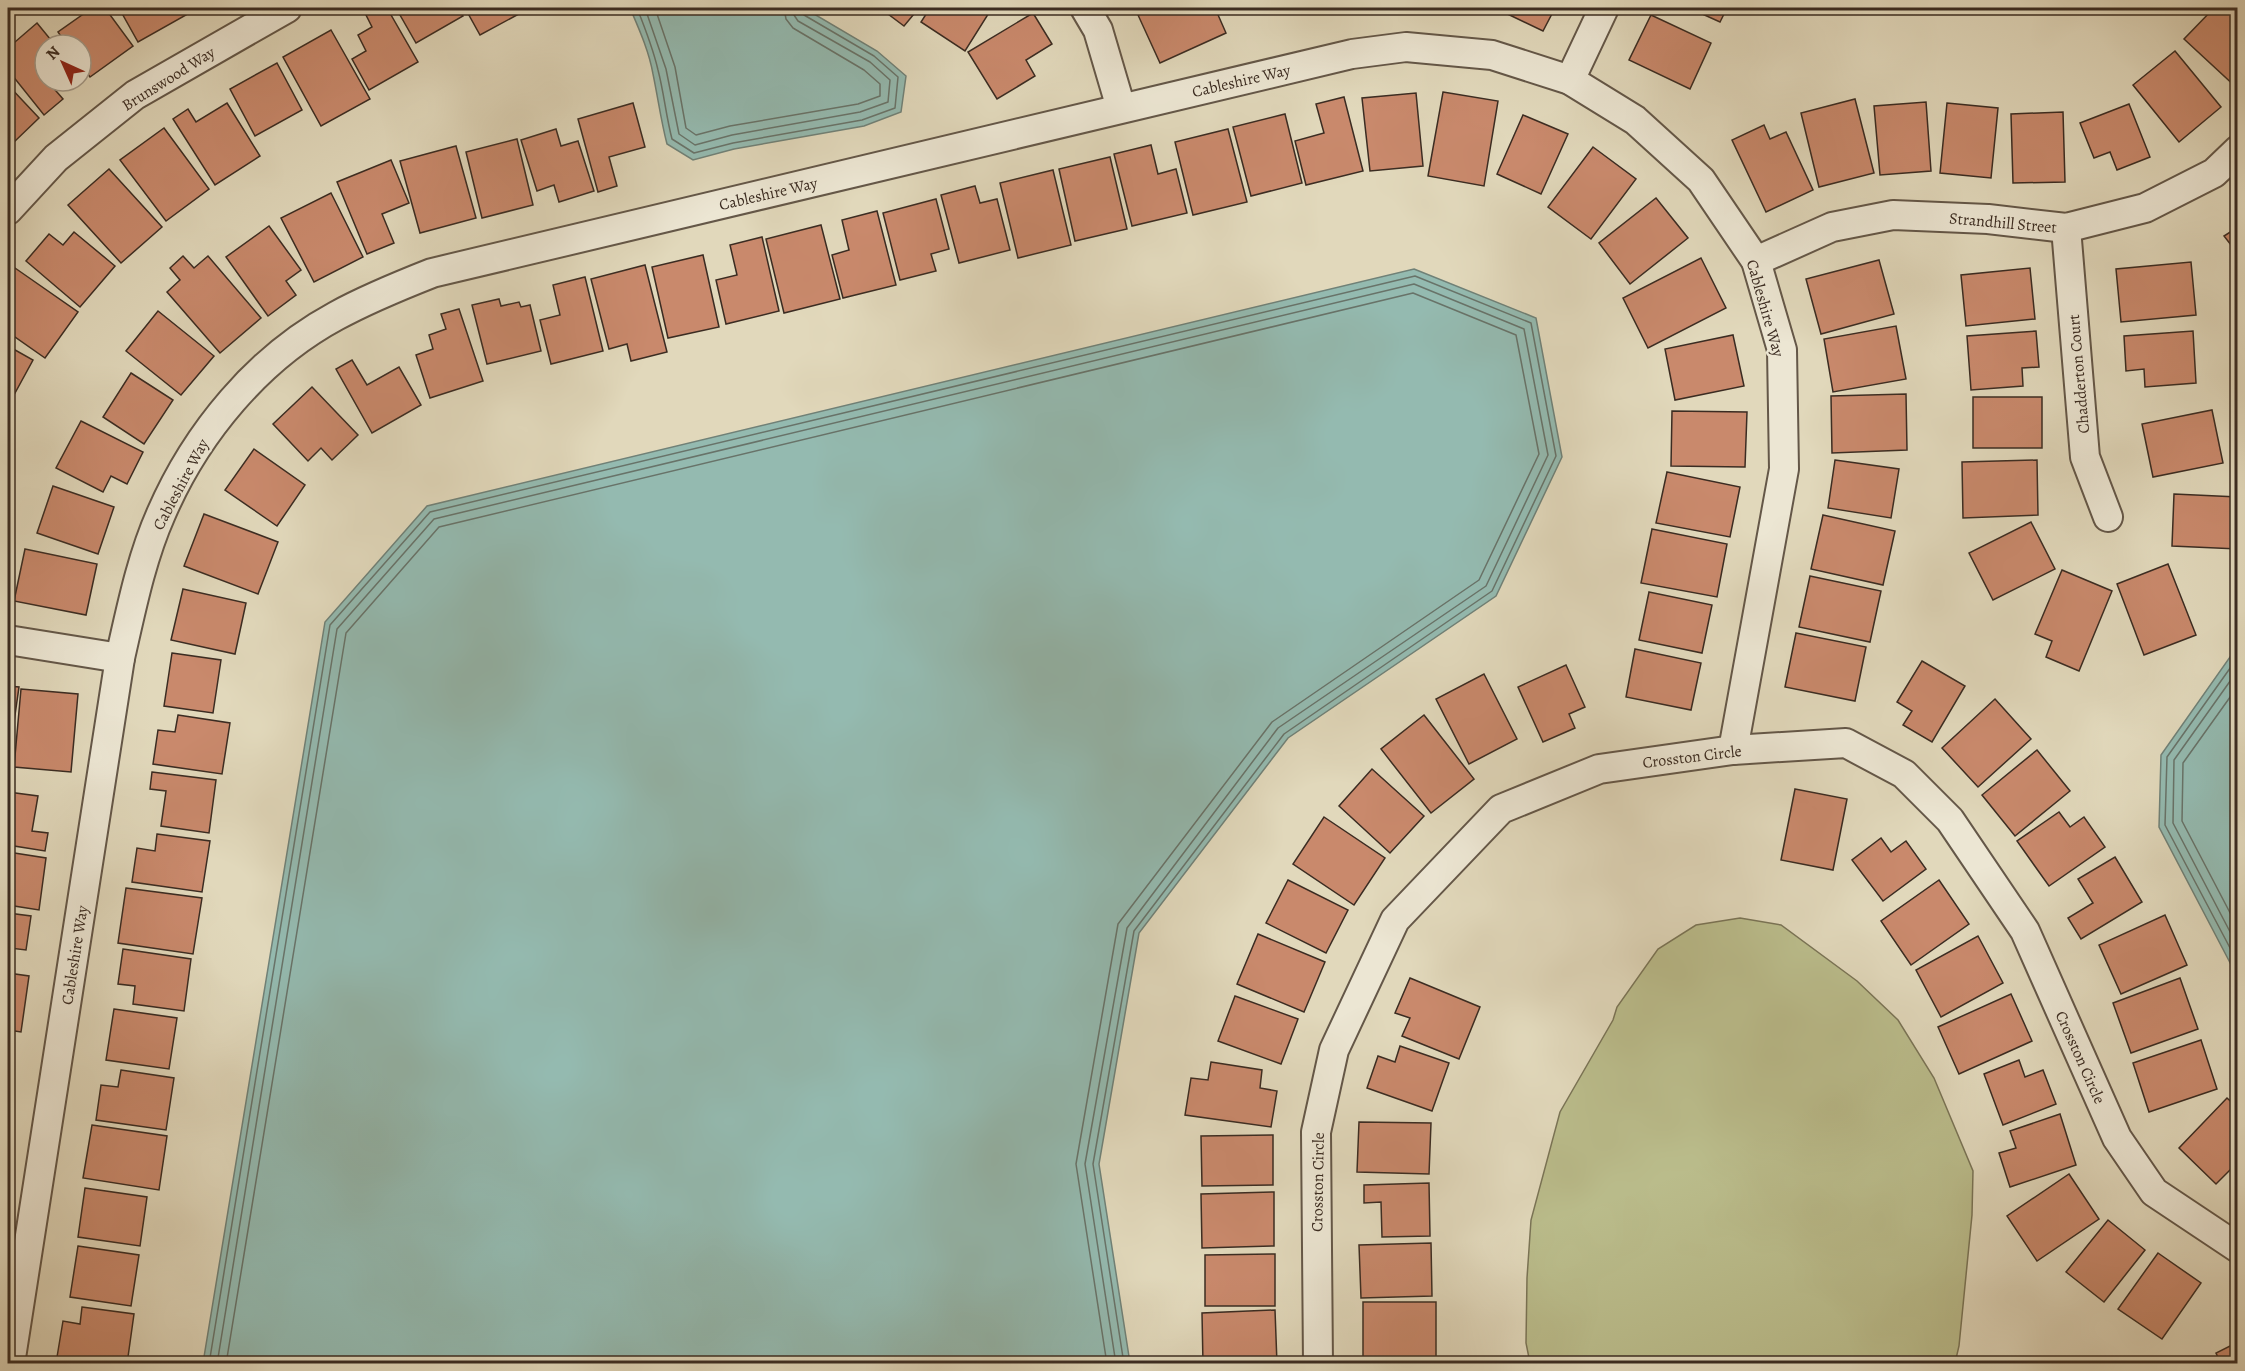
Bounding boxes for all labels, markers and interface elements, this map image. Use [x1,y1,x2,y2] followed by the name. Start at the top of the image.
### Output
[33,33,93,93] north arrow
[41,41,65,65] text: N
[118,41,220,116] street label: Brunswood Way
[1190,59,1293,103] street label: Cableshire Way
[717,172,820,216] street label: Cableshire Way
[1948,207,2058,239] street label: Strandhill Street
[1741,257,1790,360] street label: Cableshire Way
[2063,313,2095,434] street label: Chadderton Court
[148,434,215,534] street label: Cableshire Way
[1641,740,1743,774] street label: Crosston Circle
[56,903,94,1006] street label: Cableshire Way
[2050,1007,2110,1107] street label: Crosston Circle
[1306,1132,1330,1232] street label: Crosston Circle

